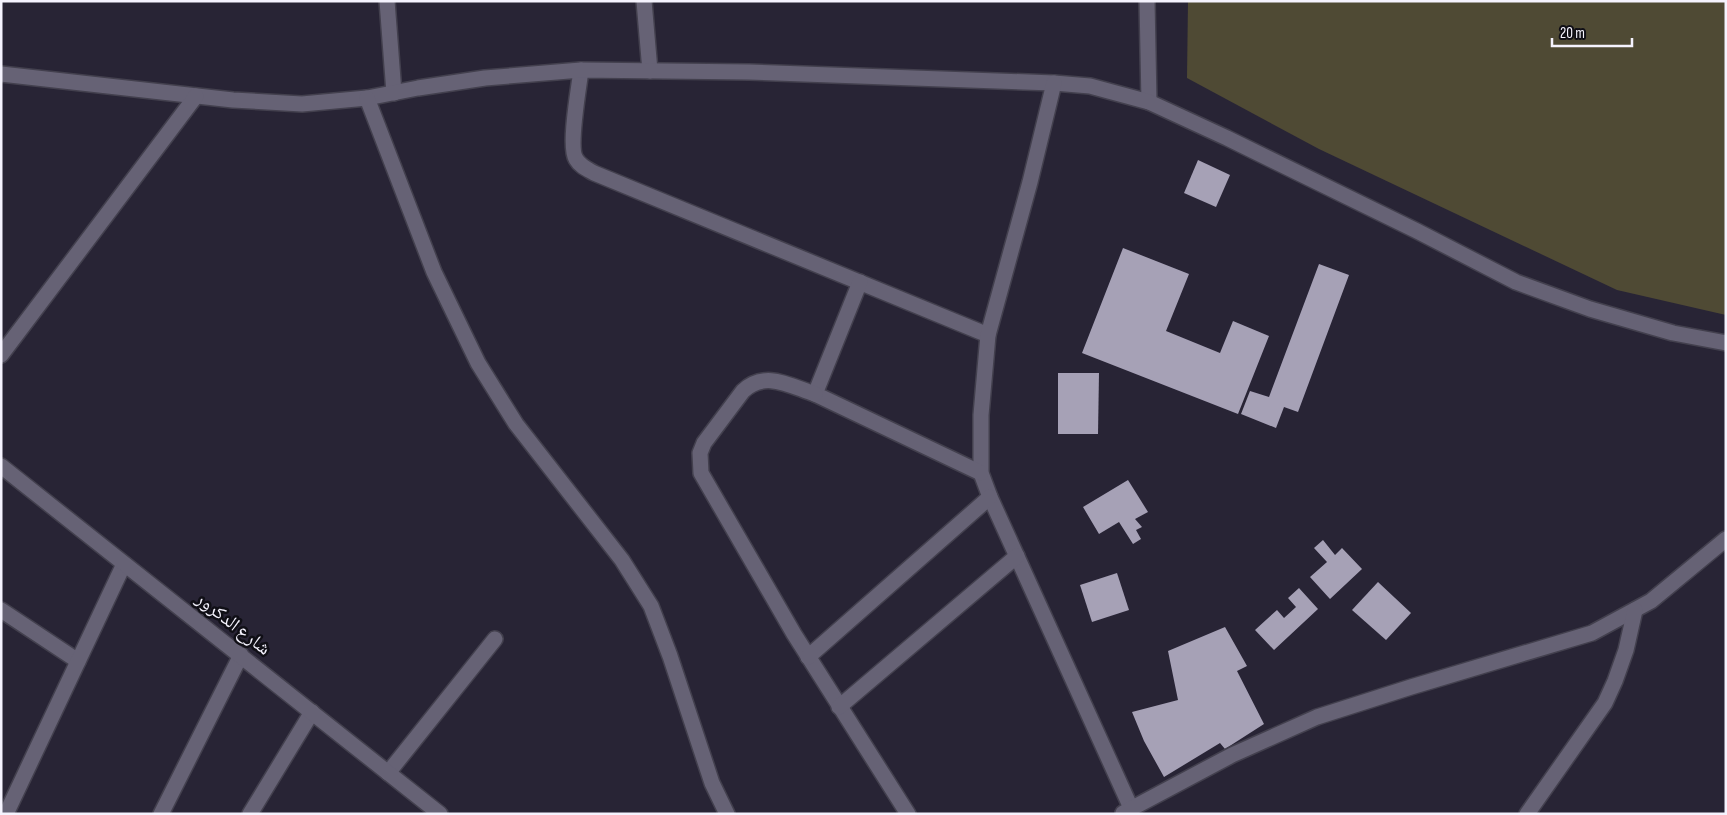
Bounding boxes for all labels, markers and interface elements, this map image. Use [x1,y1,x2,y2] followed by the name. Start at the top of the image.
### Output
[1552,15,1632,47] scale bar
[1560,24,1585,43] text: 20 m
[190,587,275,660] street label: شارع الدكرور

